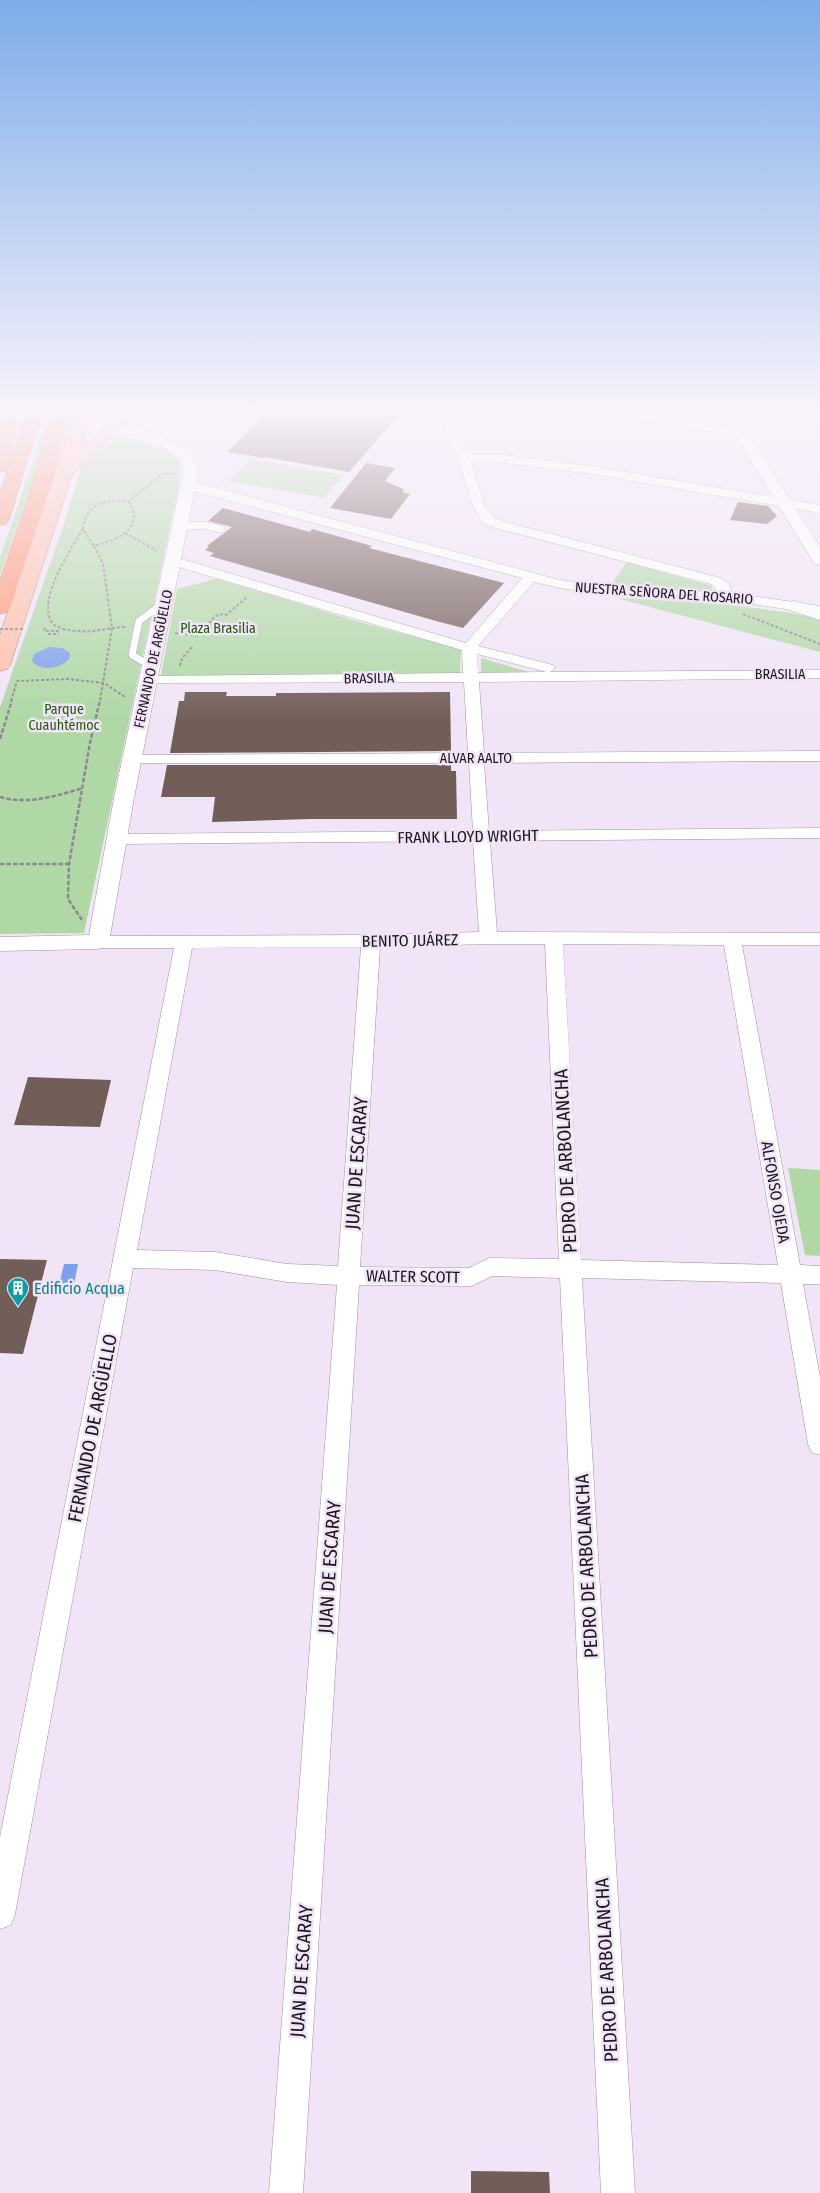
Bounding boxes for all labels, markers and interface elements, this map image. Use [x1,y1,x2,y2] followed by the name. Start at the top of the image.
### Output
[574,579,754,608] street label: NUESTRA SEÑORA DEL ROSARIO
[130,588,177,730] street label: FERNANDO DE ARGÜELLO
[180,620,256,637] park label: Plaza Brasilia
[755,666,806,683] street label: BRASILIA
[344,670,395,687] street label: BRASILIA
[28,701,100,734] park label: Parque Cuauhtémoc
[440,750,512,767] street label: ALVAR AALTO
[397,826,539,847] street label: FRANK LLOYD WRIGHT
[362,930,458,951] street label: BENITO JUÁREZ
[549,1068,582,1254] street label: PEDRO DE ARBOLANCHA
[340,1095,373,1230] street label: JUAN DE ESCARAY
[757,1140,794,1245] street label: ALFONSO OJEDA
[366,1266,461,1287] street label: WALTER SCOTT
[6,1276,30,1307] building icon: Edificio Acqua
[34,1279,125,1298] place label: Edificio Acqua
[63,1332,122,1524] street label: FERNANDO DE ARGÜELLO
[570,1473,603,1659] street label: PEDRO DE ARBOLANCHA
[313,1499,346,1634] street label: JUAN DE ESCARAY
[590,1877,623,2063] street label: PEDRO DE ARBOLANCHA
[285,1903,318,2038] street label: JUAN DE ESCARAY

